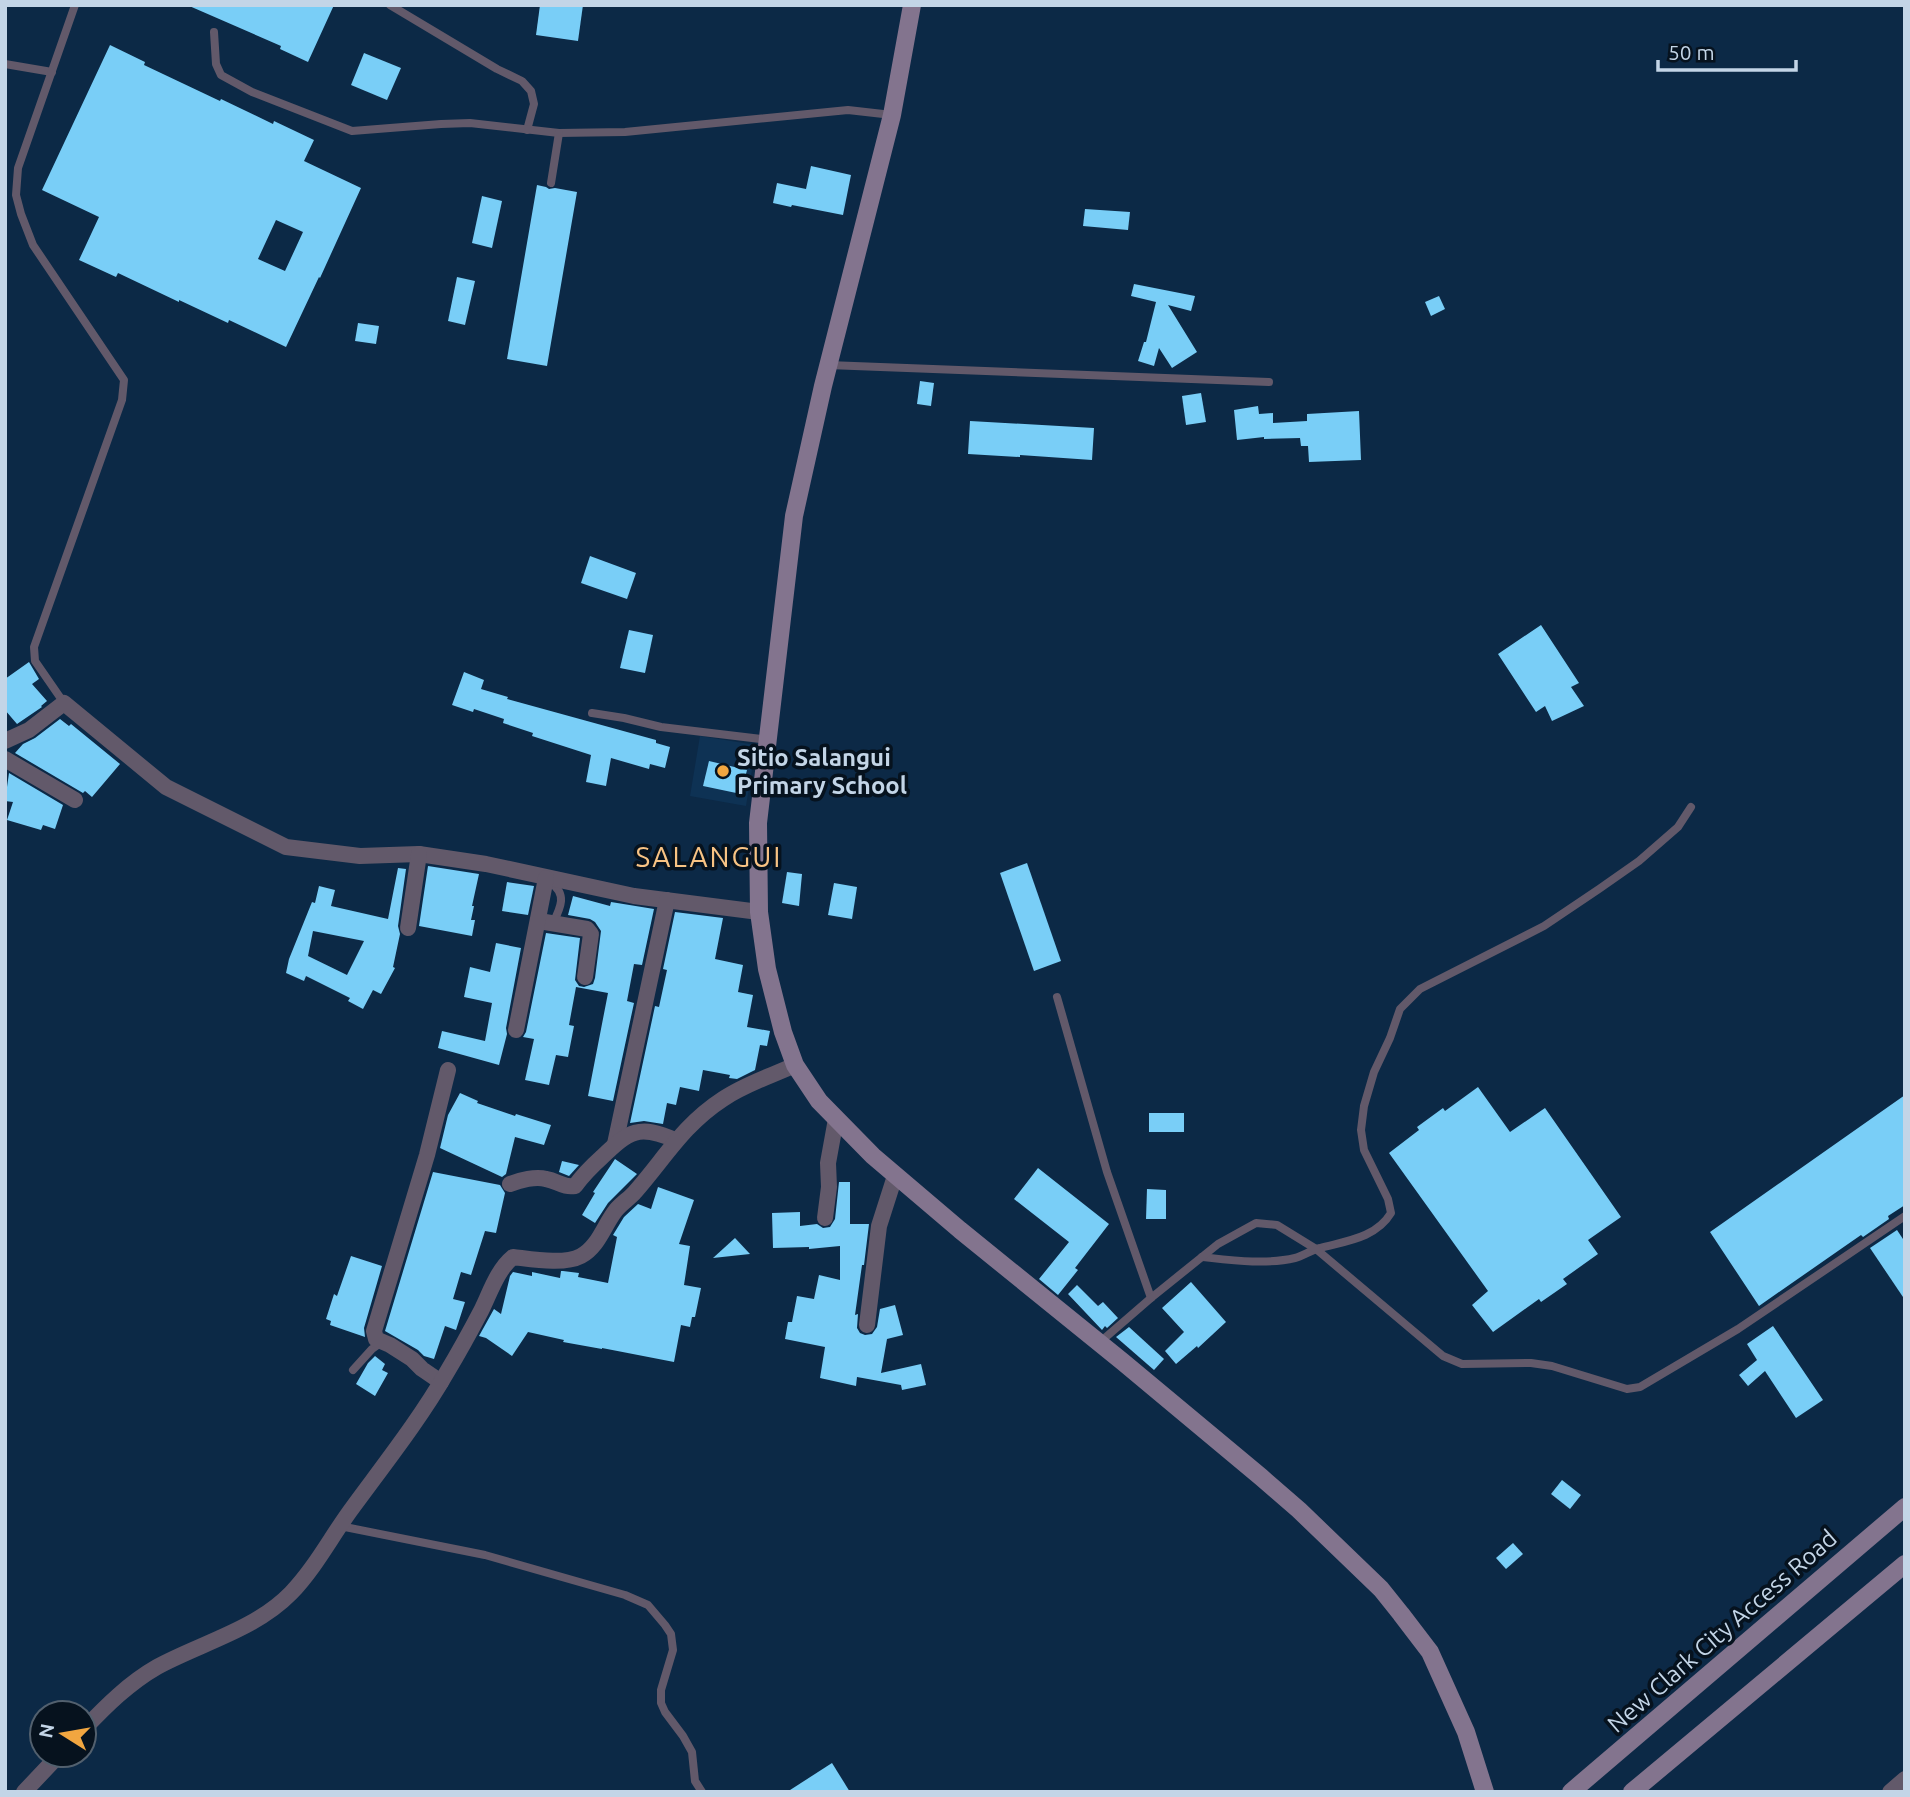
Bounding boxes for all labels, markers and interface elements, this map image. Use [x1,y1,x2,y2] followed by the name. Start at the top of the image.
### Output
[1658,28,1796,72] scale bar
[1668,40,1715,64] text: 50 m
[737,744,907,799] place label: Sitio Salangui Primary School
[715,763,731,779] marker: Sitio Salangui Primary School
[636,841,782,872] district label: SALANGUI
[1602,1524,1842,1738] street label: New Clark City Access Road
[28,1699,98,1769] north arrow
[34,1722,58,1740] text: N

